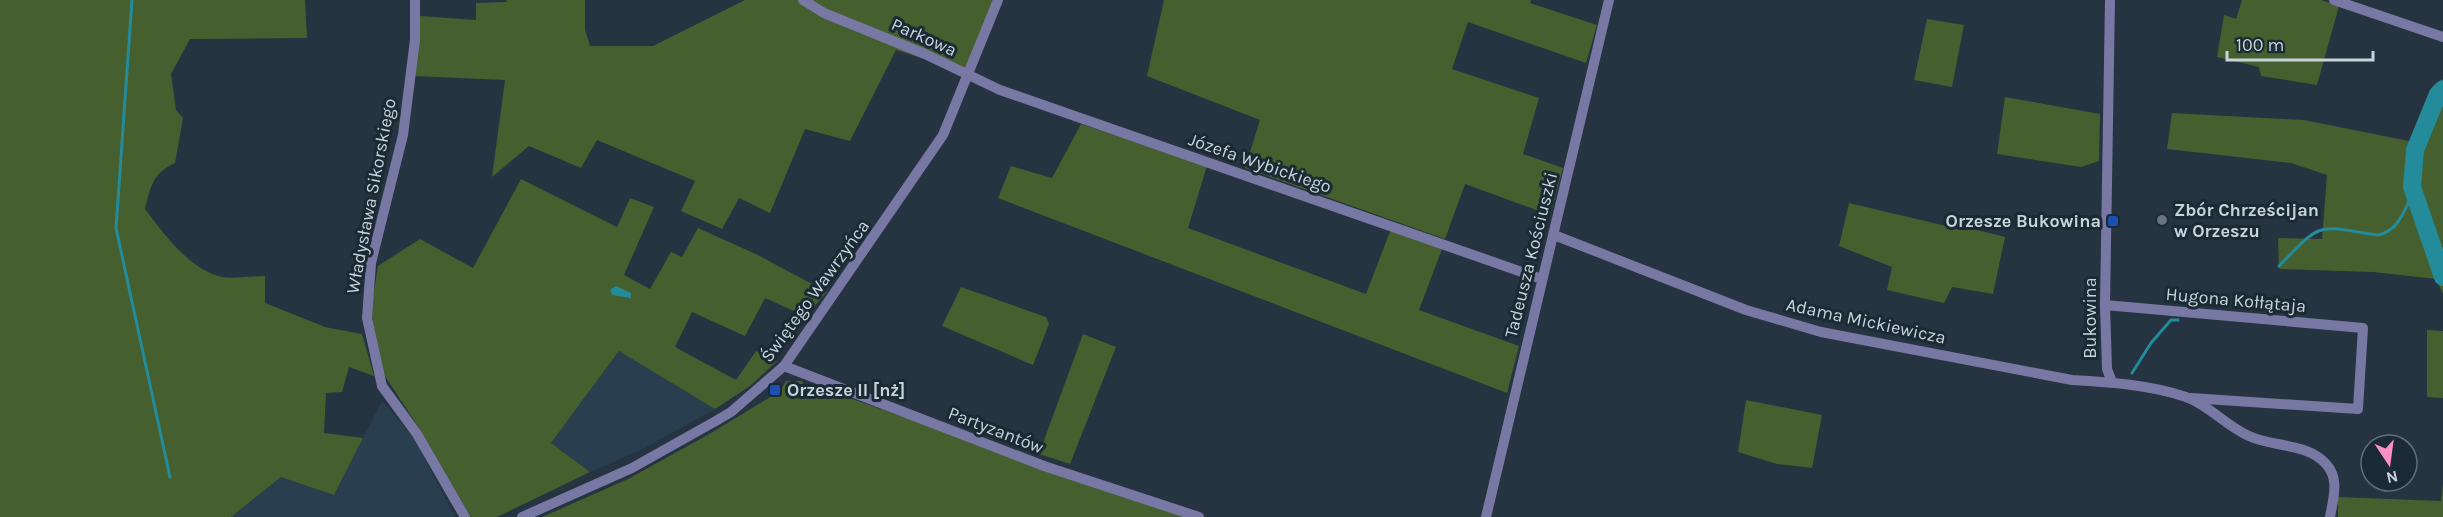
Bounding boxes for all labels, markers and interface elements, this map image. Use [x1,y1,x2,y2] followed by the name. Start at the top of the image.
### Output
[888,13,960,61] street label: Parkowa
[2227,24,2372,62] scale bar
[2236,34,2284,56] text: 100 m
[341,96,401,296] street label: Władysława Sikorskiego
[1186,128,1334,198] street label: Józefa Wybickiego
[1500,170,1562,340] street label: Tadeusza Kościuszki
[2174,199,2319,242] place label: Zbór Chrześcijan w Orzeszu
[1946,210,2101,232] place label: Orzesze Bukowina
[2155,213,2169,227] marker: Zbór Chrześcijan w Orzeszu
[2106,214,2120,228] marker: Orzesze Bukowina
[755,215,874,367] street label: Świętego Wawrzyńca
[2079,277,2101,359] street label: Bukowina
[2165,283,2307,317] street label: Hugona Kołłątaja
[1784,293,1948,349] street label: Adama Mickiewicza
[787,379,905,401] place label: Orzesze II [nż]
[768,383,782,397] marker: Orzesze II [nż]
[945,402,1047,458] street label: Partyzantów
[2359,433,2419,493] north arrow
[2385,467,2400,488] text: N

